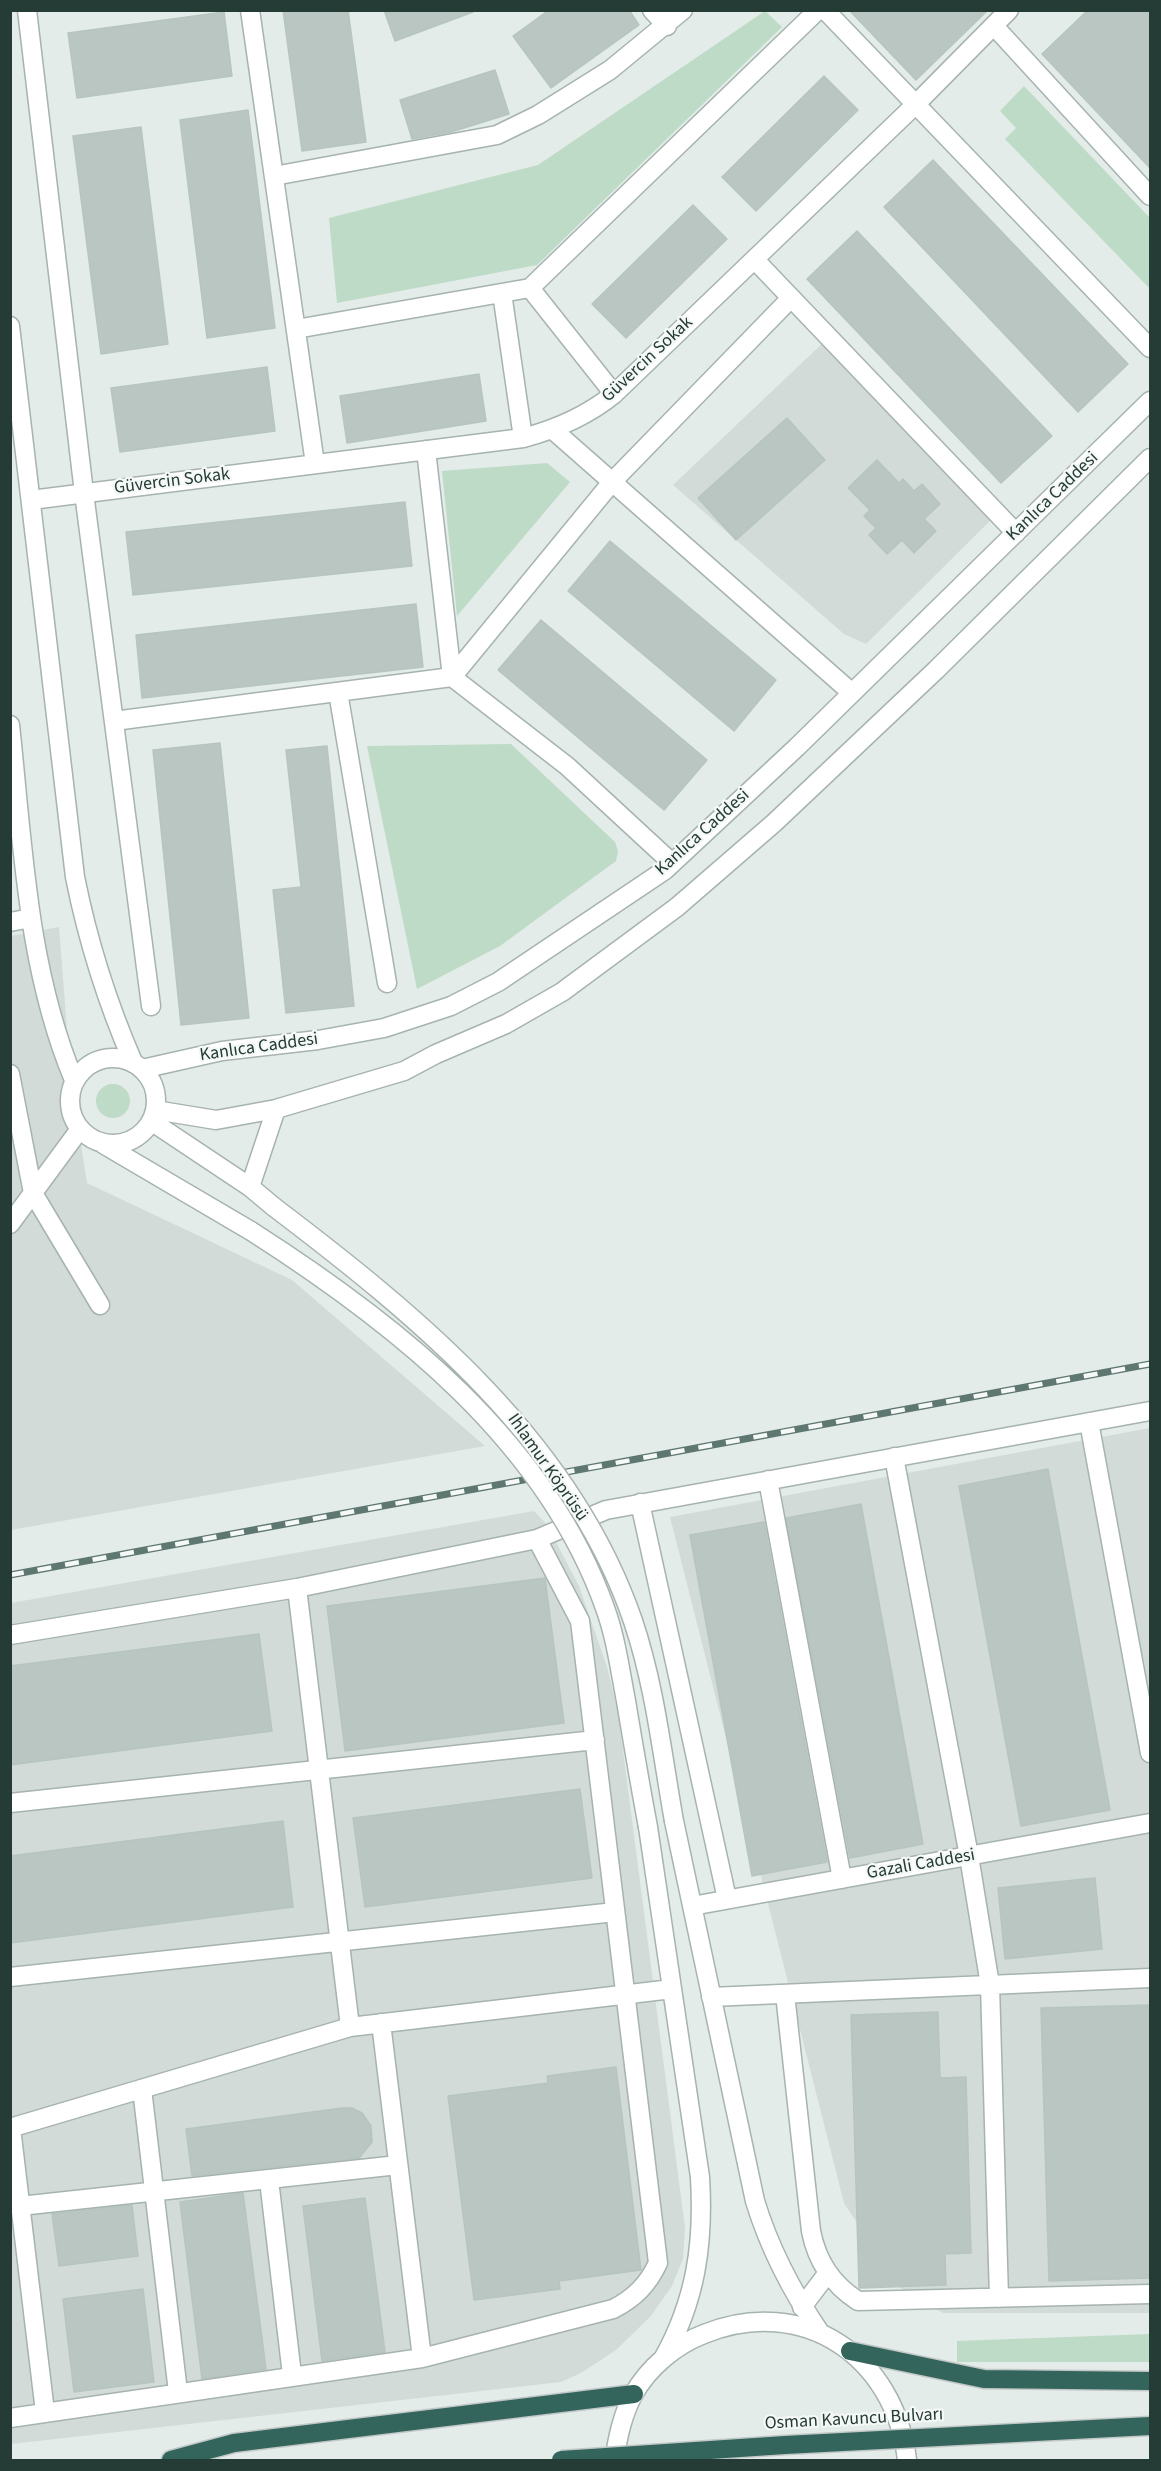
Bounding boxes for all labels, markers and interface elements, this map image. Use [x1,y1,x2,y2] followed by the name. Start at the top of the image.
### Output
[598,312,698,408] street label: Güvercin Sokak
[1003,448,1103,546] street label: Kanlıca Caddesi
[113,464,231,500] street label: Güvercin Sokak
[651,785,755,881] street label: Kanlıca Caddesi
[198,1029,320,1067] street label: Kanlıca Caddesi
[502,1410,592,1526] street label: Ihlamur Köprüsü
[865,1845,977,1885] street label: Gazali Caddesi
[764,2405,944,2435] street label: Osman Kavuncu Bulvarı

